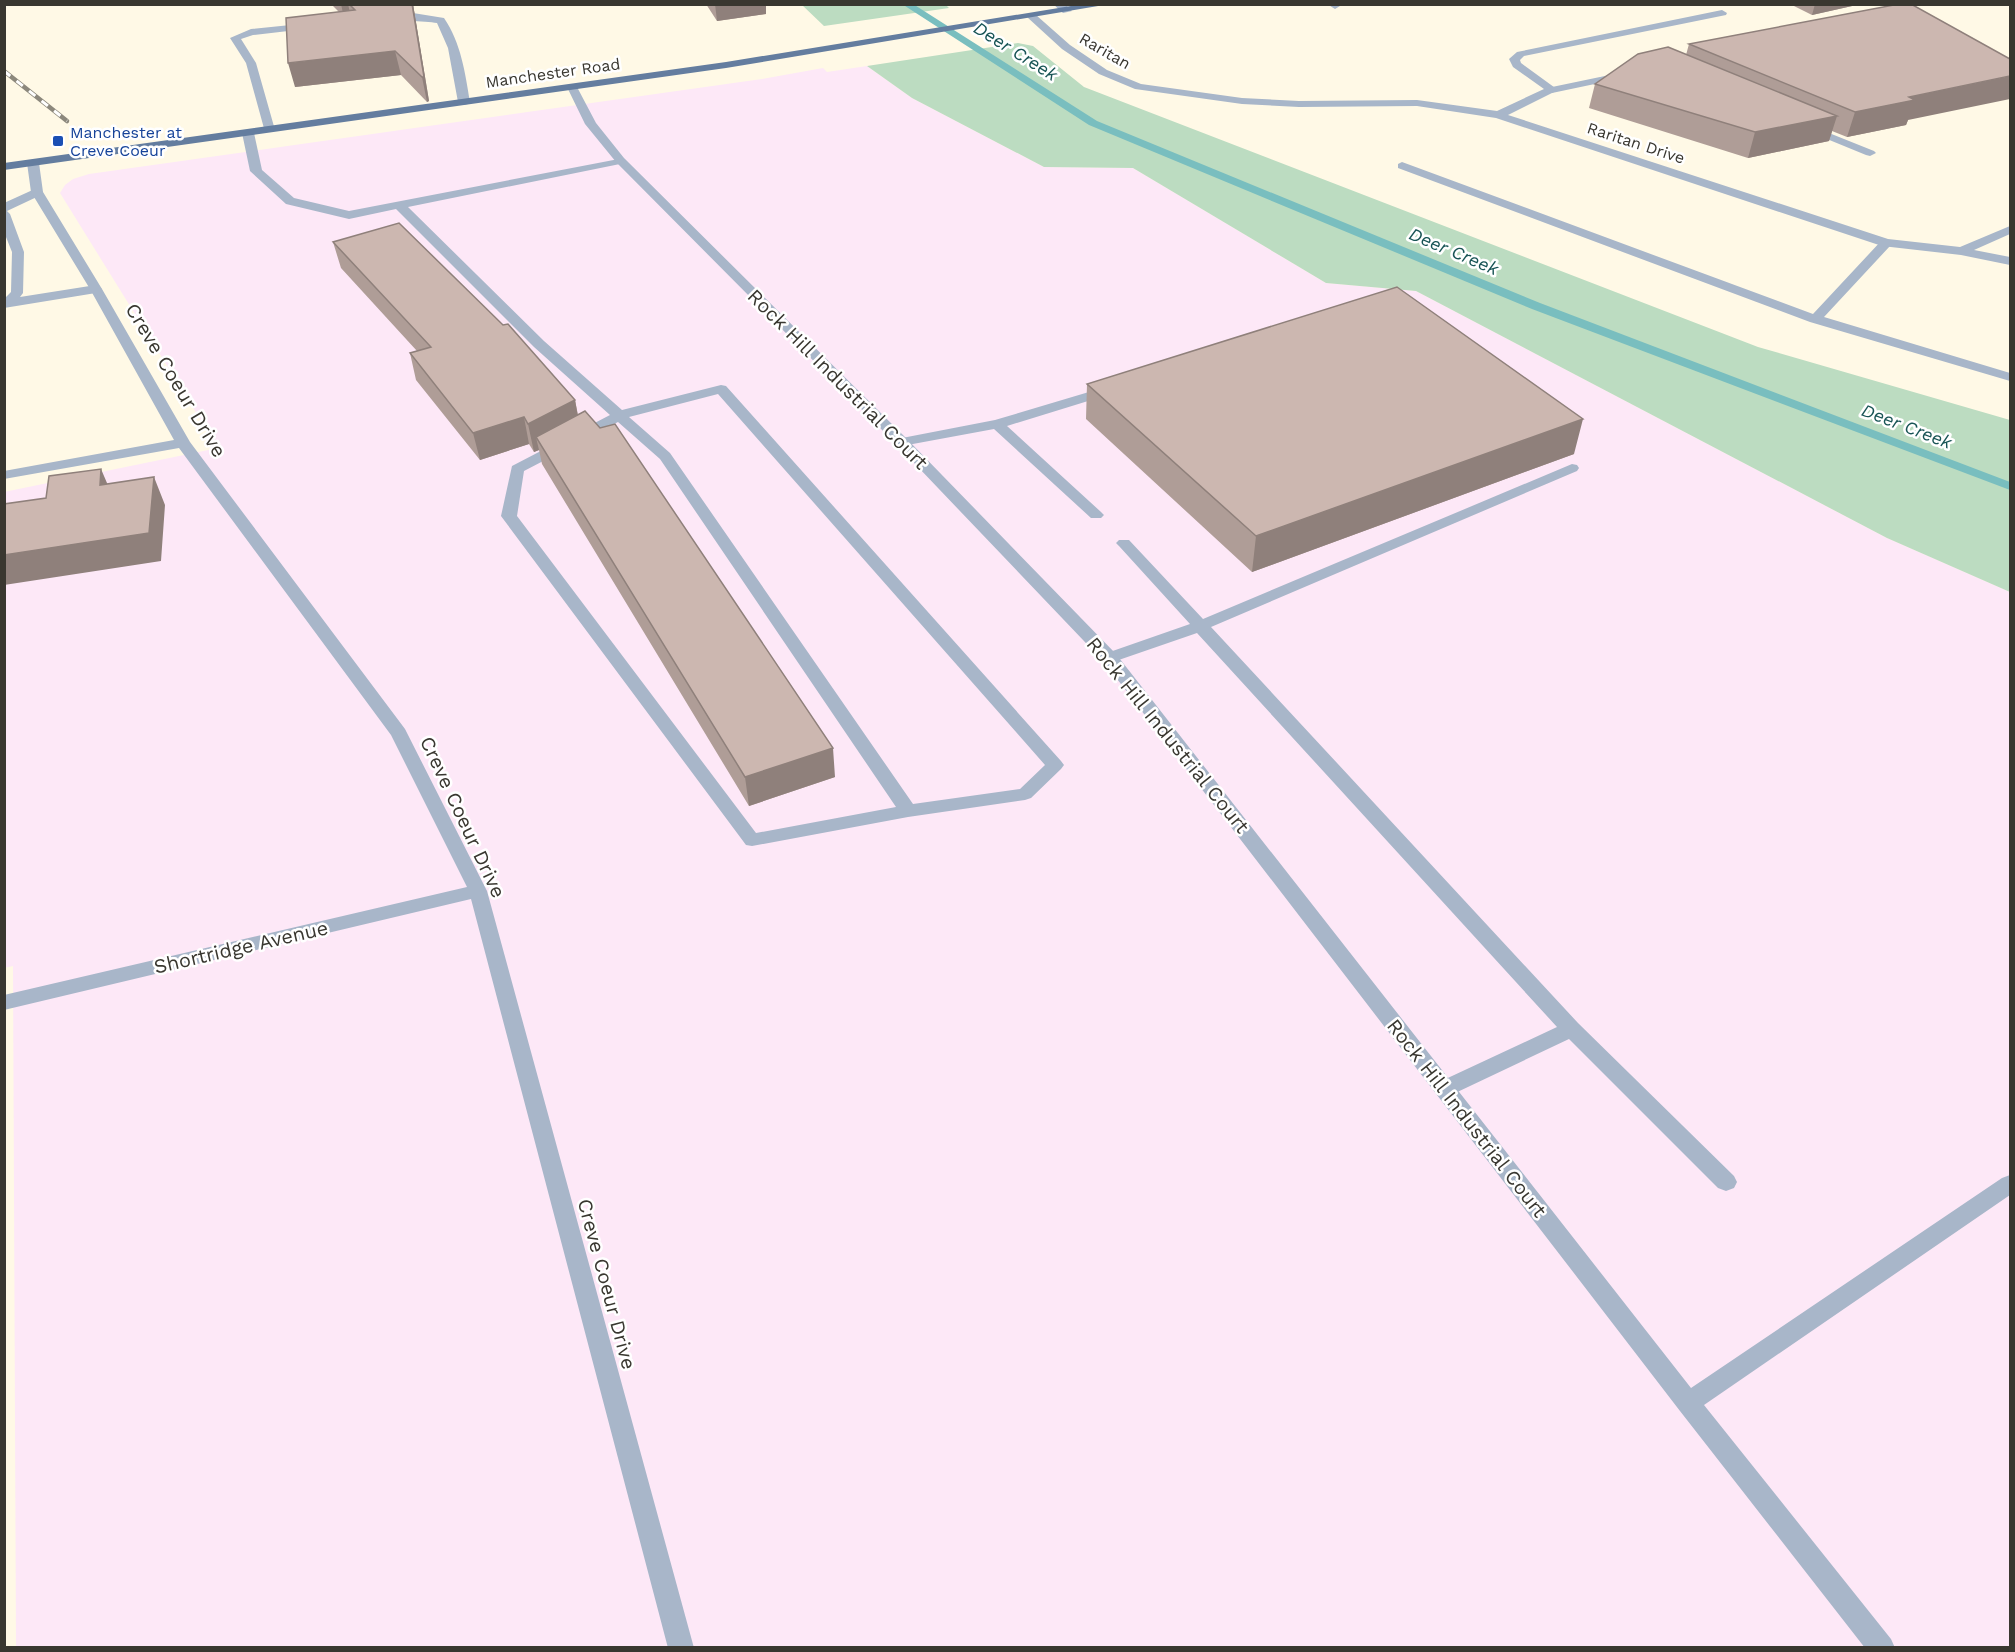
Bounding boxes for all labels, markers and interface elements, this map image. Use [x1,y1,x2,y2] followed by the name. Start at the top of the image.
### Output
[970,17,1063,86] water label: Deer Creek
[1076,29,1134,73] street label: Raritan
[485,54,621,92] street label: Manchester Road
[1585,118,1687,168] street label: Raritan Drive
[70,123,182,160] place label: Manchester at Creve Coeur
[51,134,65,148] marker: Manchester at Creve Coeur
[1406,223,1503,280] water label: Deer Creek
[743,284,934,475] street label: Rock Hill Industrial Court
[121,299,231,461] street label: Creve Coeur Drive
[1859,399,1956,453] water label: Deer Creek
[1081,632,1255,838] street label: Rock Hill Industrial Court
[415,732,511,902] street label: Creve Coeur Drive
[152,915,330,979] street label: Shortridge Avenue
[1382,1014,1552,1223] street label: Rock Hill Industrial Court
[573,1196,641,1372] street label: Creve Coeur Drive

